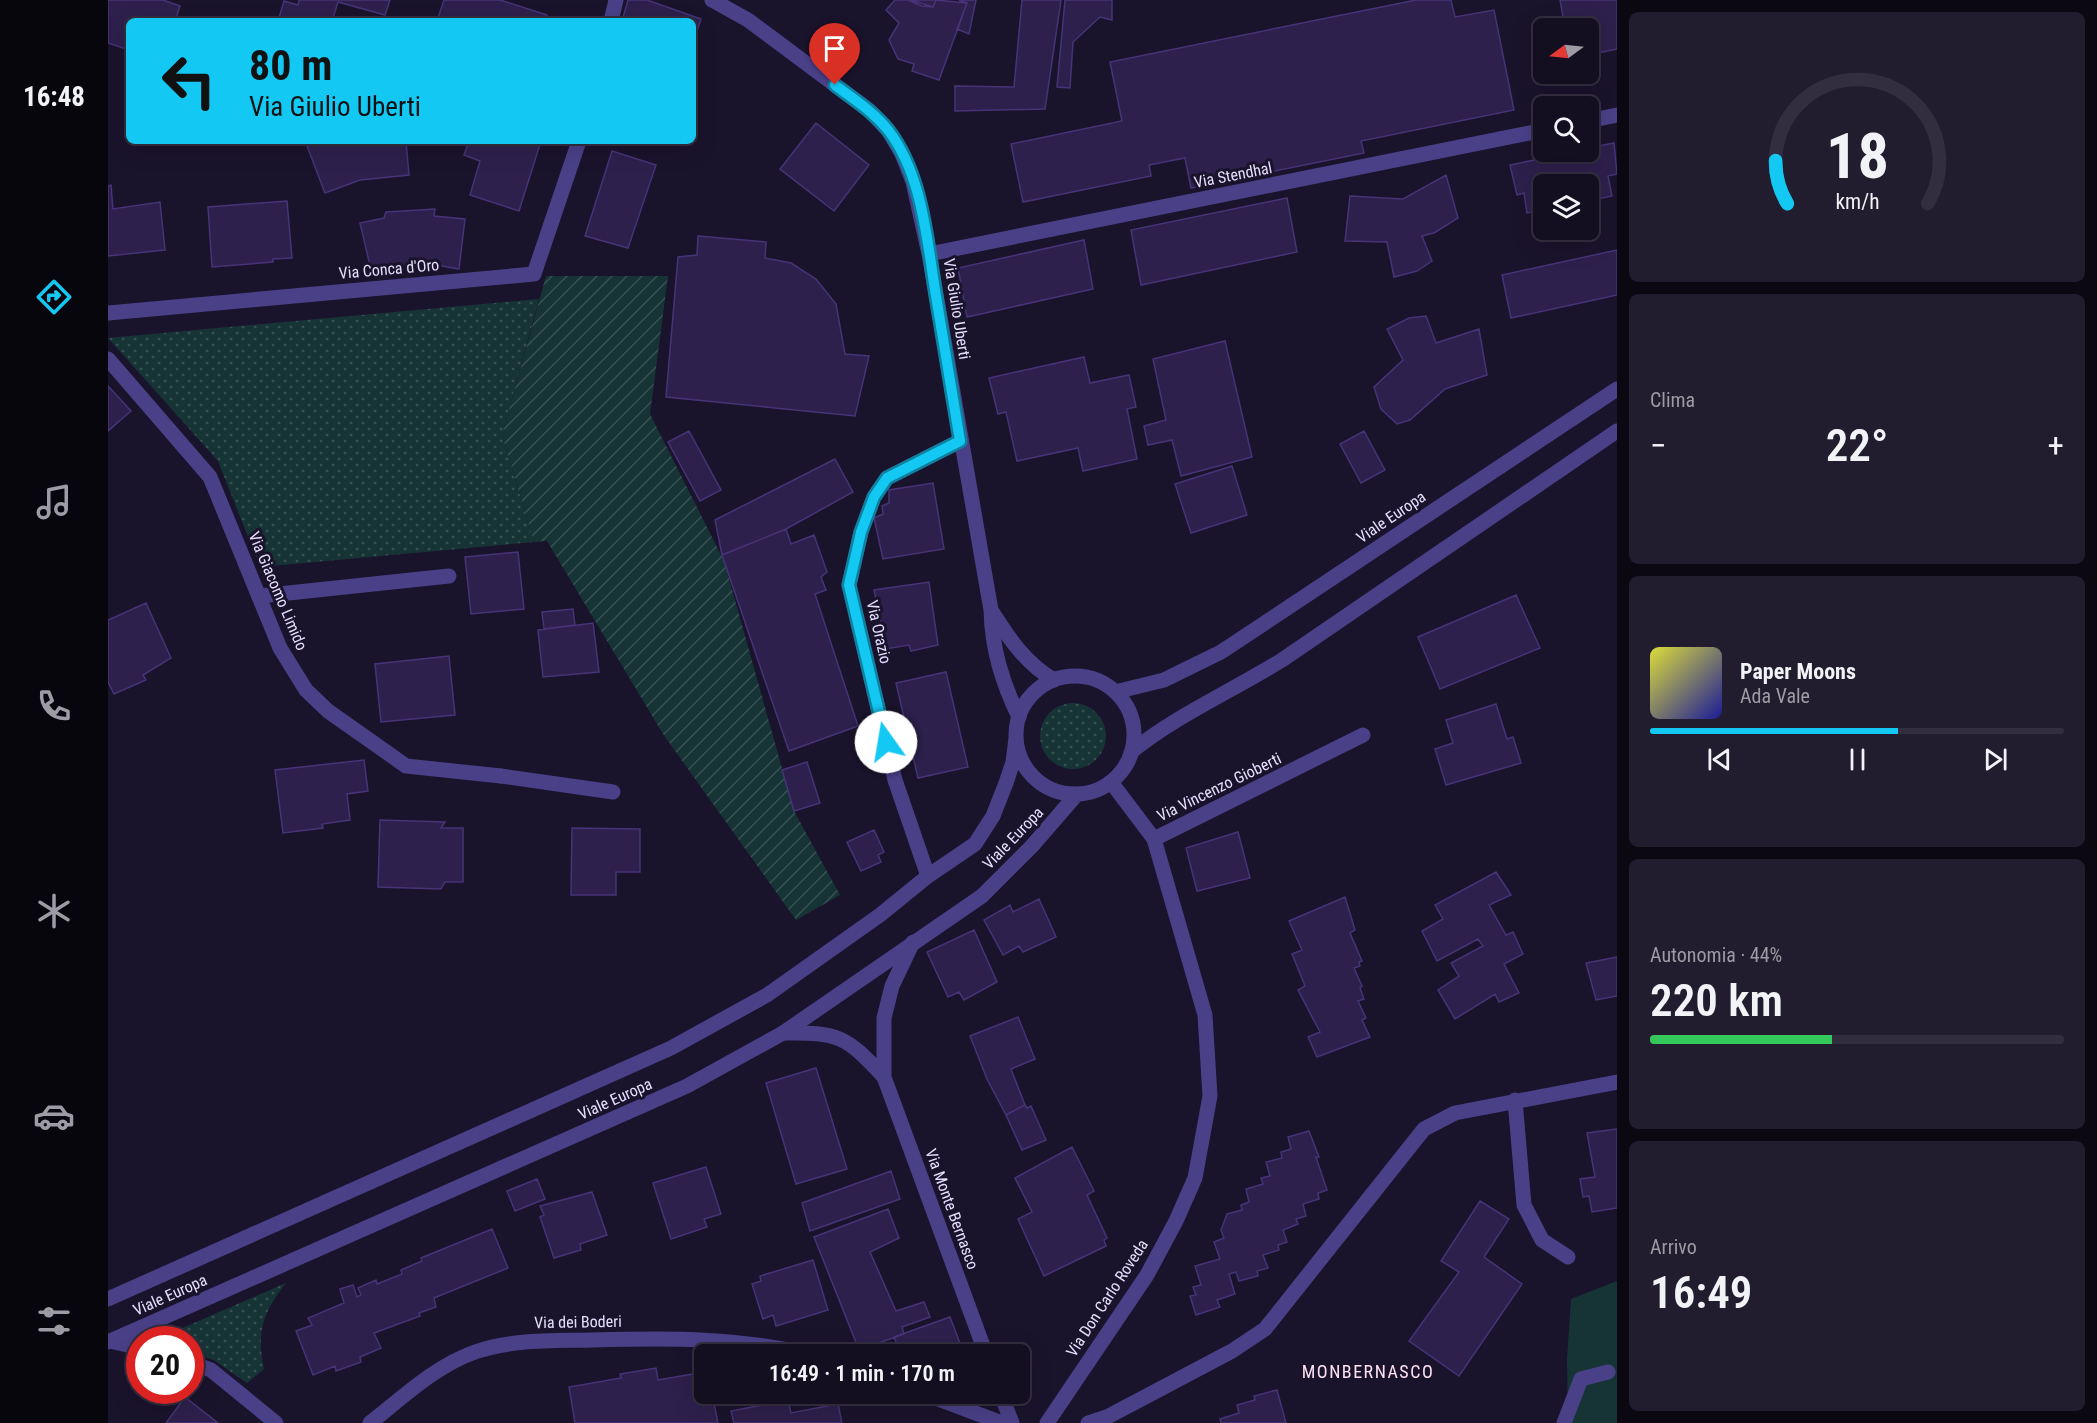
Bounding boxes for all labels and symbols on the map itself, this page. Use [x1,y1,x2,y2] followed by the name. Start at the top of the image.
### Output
[1533,18,1599,84] north arrow
[809,23,860,85] pin
[1192,158,1274,192] street label: Via Stendhal
[338,255,440,283] street label: Via Conca d'Oro
[940,257,974,361] street label: Via Giulio Uberti
[1353,487,1429,547] street label: Viale Europa
[244,529,312,653] street label: Via Giacomo Limido
[862,598,896,666] street label: Via Orazio
[854,710,918,774] position arrow
[1154,749,1284,825] street label: Via Vincenzo Gioberti
[979,803,1047,873] street label: Viale Europa
[575,1074,655,1124] street label: Viale Europa
[921,1146,983,1272] street label: Via Monte Bernasco
[1062,1236,1152,1360] street label: Via Don Carlo Roveda
[130,1270,210,1320] street label: Viale Europa
[534,1312,622,1332] street label: Via dei Boderi
[126,1326,204,1404] speed limit sign: 20
[1302,1361,1434,1382] district label: MONBERNASCO

